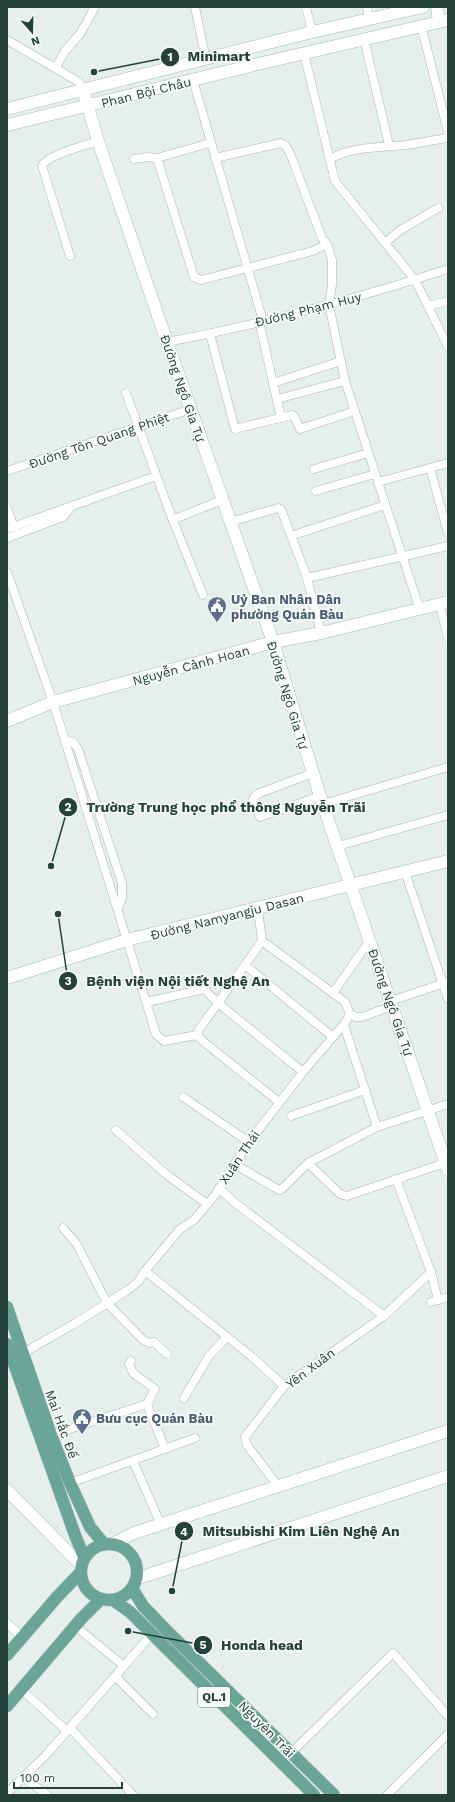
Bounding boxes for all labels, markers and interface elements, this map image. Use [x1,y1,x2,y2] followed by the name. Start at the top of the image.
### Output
[12,12,52,52] north arrow
[29,33,41,48] text: N
[160,44,259,70] callout: Minimart
[188,48,250,64] text: Minimart
[167,50,173,64] text: 1
[100,74,193,111] street label: Phan Bội Châu
[253,289,363,330] street label: Đường Phạm Huy
[157,333,208,445] street label: Đường Ngô Gia Tự
[27,409,172,472] street label: Đường Tôn Quang Phiệt
[231,592,344,622] place label: Uỷ Ban Nhân Dân phường Quán Bàu
[206,595,228,623] public building icon: Uỷ Ban Nhân Dân phường Quán Bàu
[264,639,311,752] street label: Đường Ngô Gia Tự
[131,642,251,688] street label: Nguyễn Cảnh Hoan
[58,794,374,820] callout: Trường Trung học phổ thông Nguyễn Trãi
[86,799,366,815] text: Trường Trung học phổ thông Nguyễn Trãi
[64,800,72,814] text: 2
[149,890,305,943] street label: Đường Namyangju Dasan
[365,947,416,1059] street label: Đường Ngô Gia Tự
[58,968,278,994] callout: Bệnh viện Nội tiết Nghệ An
[86,973,270,989] text: Bệnh viện Nội tiết Nghệ An
[64,974,72,988] text: 3
[216,1128,263,1187] street label: Xuân Thái
[283,1345,338,1392] street label: Yên Xuân
[42,1388,81,1461] street label: Mai Hắc Đế
[71,1407,93,1435] public building icon: Bưu cục Quán Bàu
[96,1411,213,1426] place label: Bưu cục Quán Bàu
[174,1518,408,1544] callout: Mitsubishi Kim Liên Nghệ An
[202,1523,400,1539] text: Mitsubishi Kim Liên Nghệ An
[180,1525,188,1539] text: 4
[193,1632,311,1658] callout: Honda head
[221,1637,303,1653] text: Honda head
[200,1638,207,1652] text: 5
[198,1687,230,1707] road number: QL.1
[235,1698,298,1761] street label: Nguyên Trãi
[14,1764,122,1790] scale bar
[20,1771,55,1785] text: 100 m

